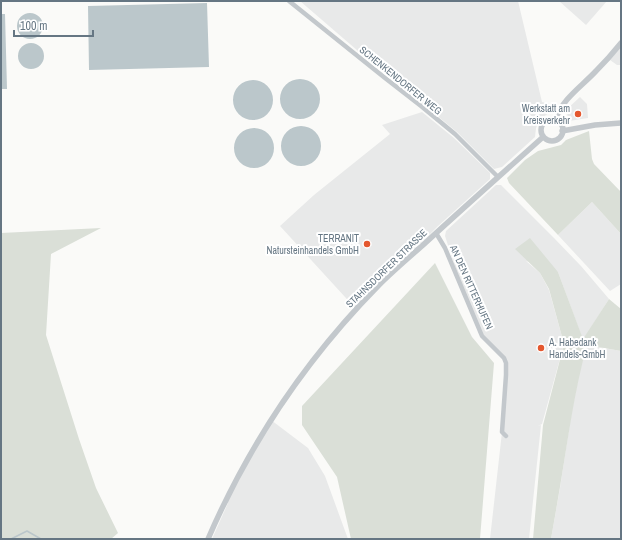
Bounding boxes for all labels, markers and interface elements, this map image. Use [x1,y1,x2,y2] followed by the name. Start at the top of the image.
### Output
[14,12,93,38] scale bar
[20,18,47,34] text: 100 m
[357,43,444,118] street label: SCHENKENDORFER WEG
[522,102,570,127] place label: Werkstatt am Kreisverkehr
[573,109,583,119] marker: Werkstatt am Kreisverkehr
[343,226,430,310] street label: STAHNSDORFER STRASSE
[266,232,359,257] place label: TERRANIT Natursteinhandels GmbH
[362,239,372,249] marker: TERRANIT Natursteinhandels GmbH
[447,242,496,332] street label: AN DEN RITTERHUFEN
[548,336,606,361] place label: A. Habedank Handels-GmbH
[536,343,546,353] marker: A. Habedank Handels-GmbH

